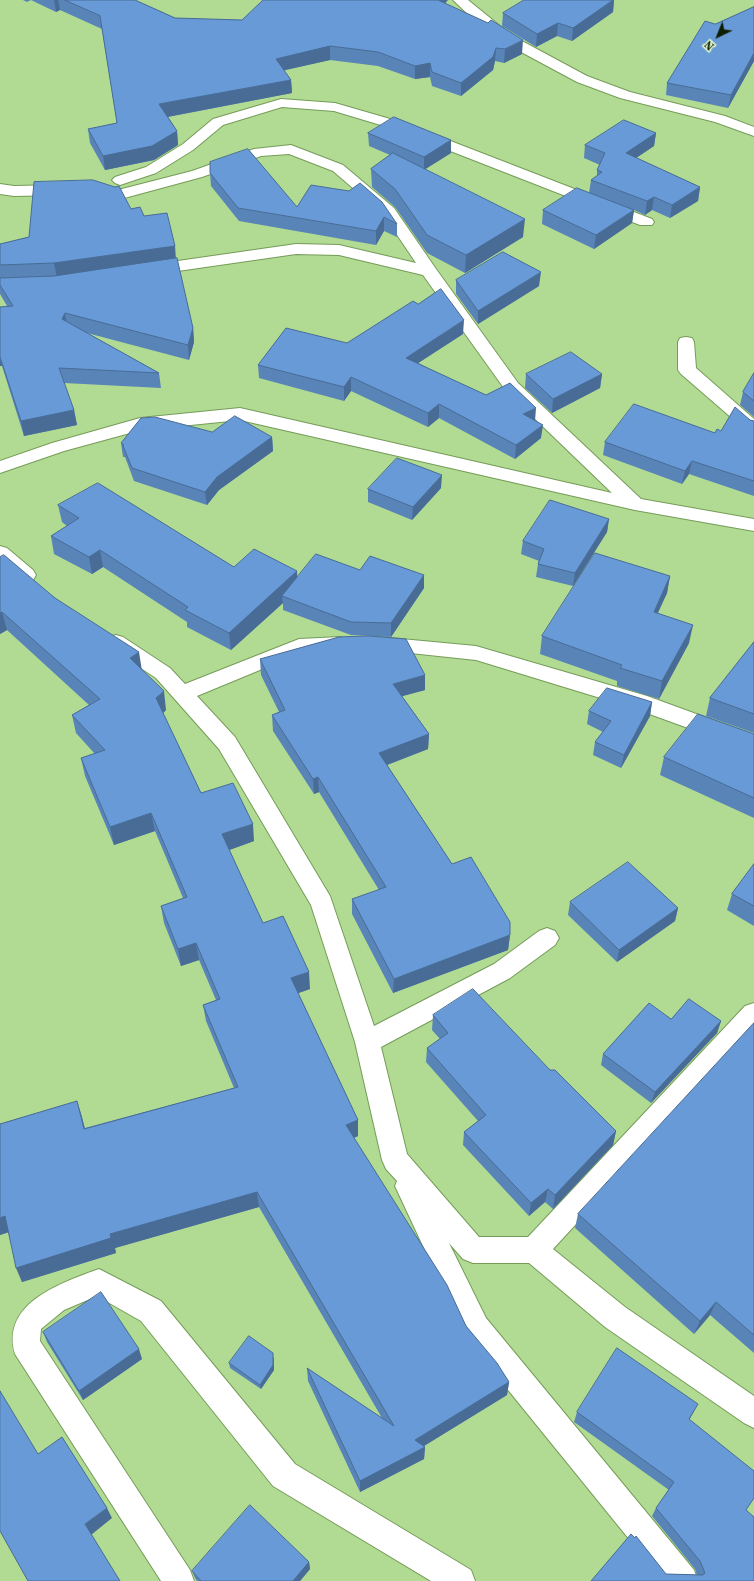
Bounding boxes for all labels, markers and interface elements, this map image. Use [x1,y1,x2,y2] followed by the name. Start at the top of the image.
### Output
[698,16,738,56] north arrow
[701,37,718,53] text: N

